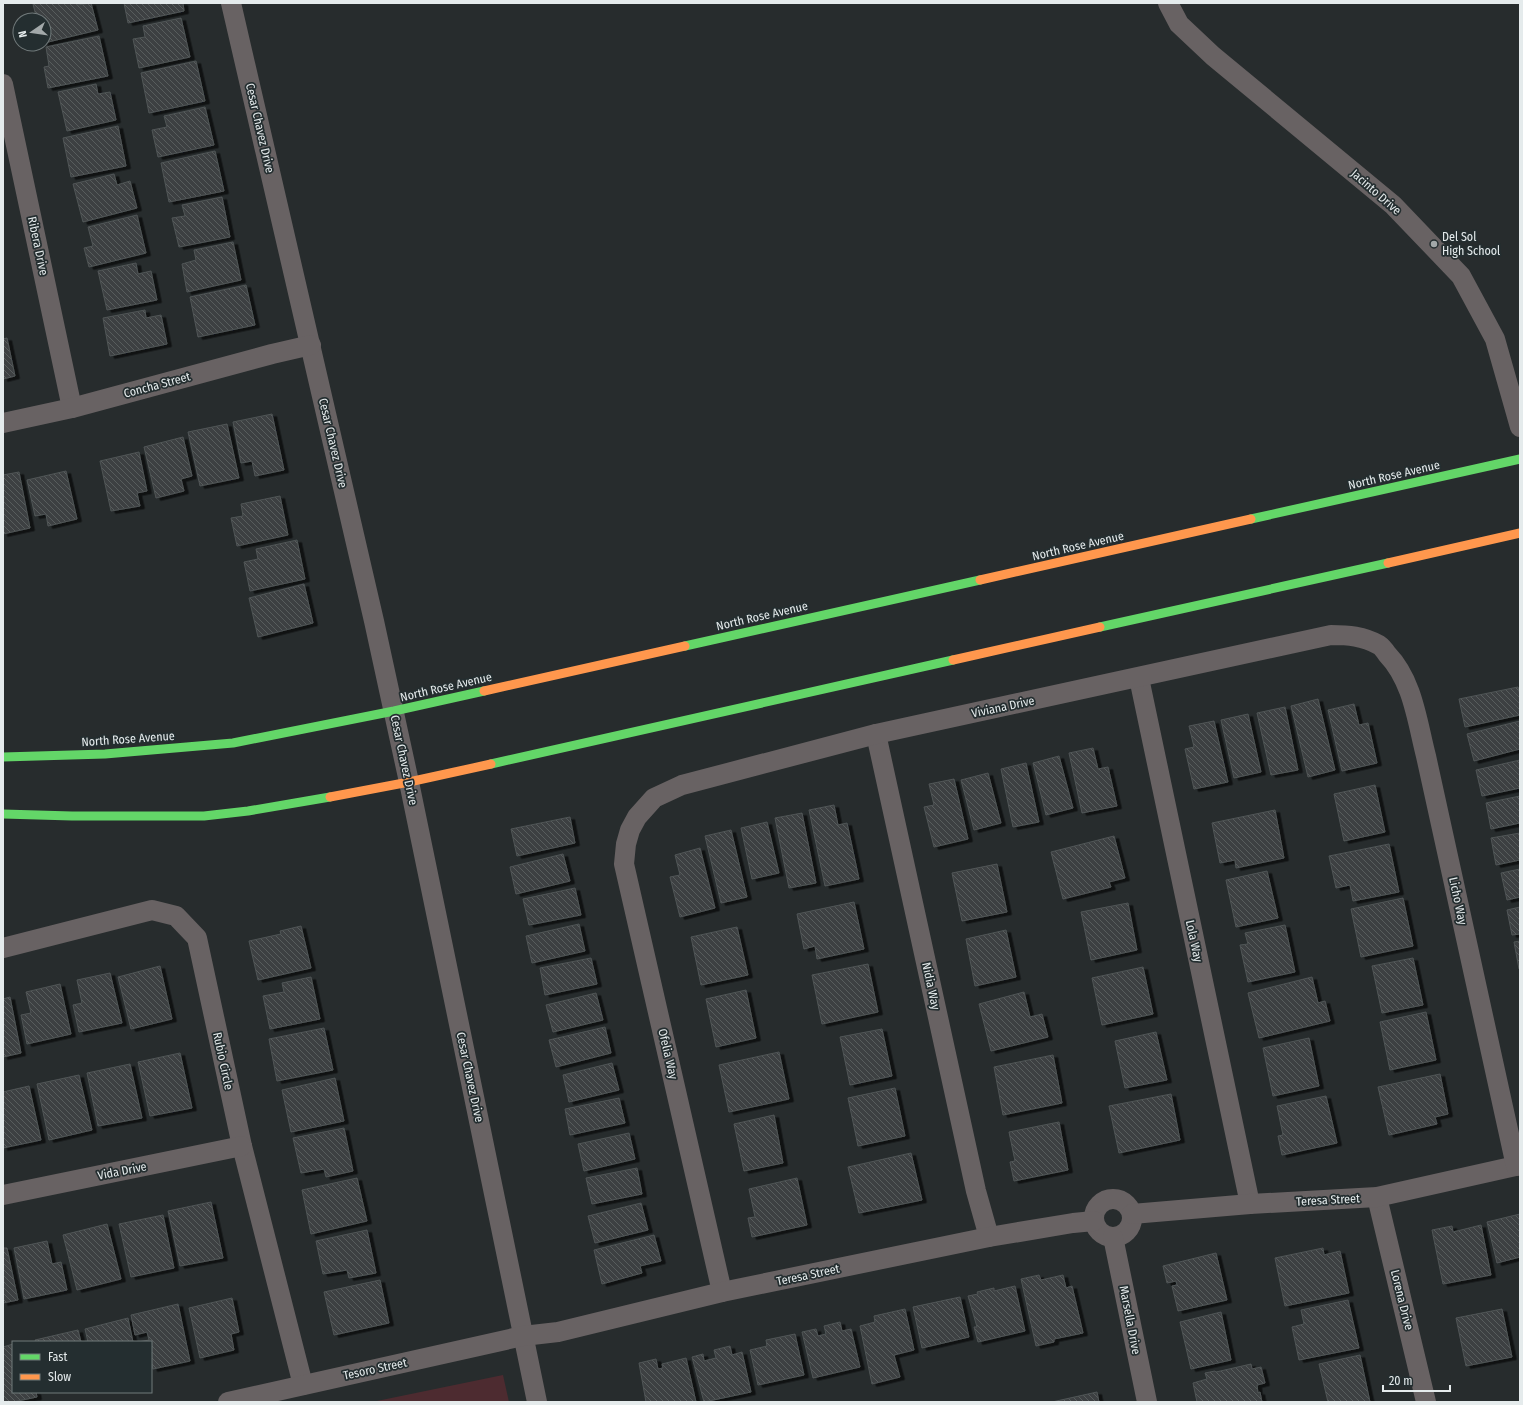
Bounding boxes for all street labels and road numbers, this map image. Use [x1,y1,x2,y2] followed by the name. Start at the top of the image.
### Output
[243,82,277,174] street label: Cesar Chavez Drive
[1348,166,1404,218] street label: Jacinto Drive
[25,215,51,277] street label: Ribera Drive
[122,369,192,401] street label: Concha Street
[316,397,350,489] street label: Cesar Chavez Drive
[1347,458,1441,492] street label: North Rose Avenue
[1031,529,1125,563] street label: North Rose Avenue
[715,599,809,633] street label: North Rose Avenue
[399,670,493,704] street label: North Rose Avenue
[970,694,1036,720] street label: Viviana Drive
[388,714,420,806] street label: Cesar Chavez Drive
[81,729,175,749] street label: North Rose Avenue
[1446,876,1470,927] street label: Licho Way
[1183,919,1205,964] street label: Lola Way
[919,961,943,1012] street label: Nidia Way
[655,1027,681,1081] street label: Ofelia Way
[210,1031,236,1091] street label: Rubio Circle
[454,1031,486,1123] street label: Cesar Chavez Drive
[96,1159,148,1183] street label: Vida Drive
[1296,1191,1360,1209] street label: Teresa Street
[775,1262,841,1288] street label: Teresa Street
[1388,1268,1416,1332] street label: Lorena Drive
[1116,1284,1144,1356] street label: Marsella Drive
[342,1355,408,1383] street label: Tesoro Street

